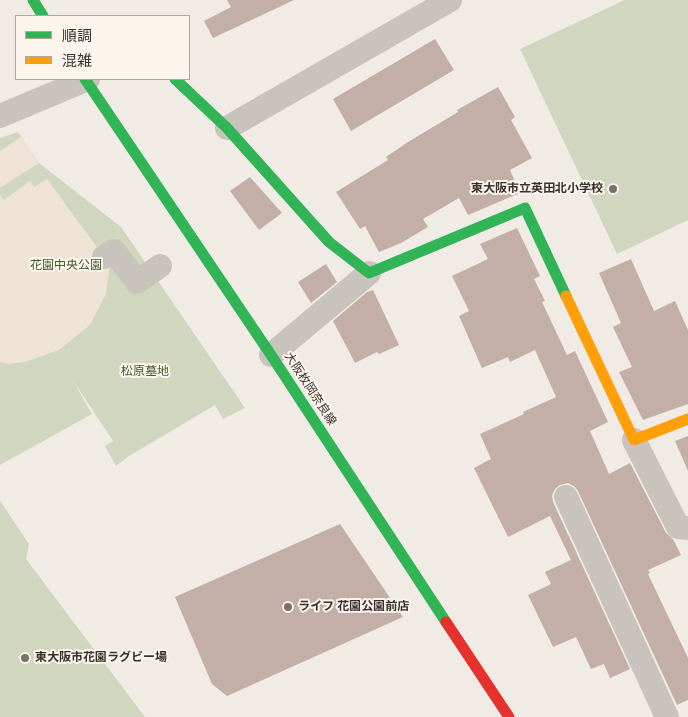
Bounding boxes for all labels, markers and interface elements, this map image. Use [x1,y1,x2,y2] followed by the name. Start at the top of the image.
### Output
[15,15,190,80] legend
[62,27,92,44] text: 順調
[62,52,92,69] text: 混雑
[471,182,603,196] place label: 東大阪市立英田北小学校
[607,183,619,195] marker: 東大阪市立英田北小学校
[30,259,102,273] park label: 花園中央公園
[281,350,339,428] street label: 大阪枚岡奈良線
[121,365,169,379] park label: 松原墓地
[298,600,409,614] place label: ライフ 花園公園前店
[282,601,294,613] marker: ライフ 花園公園前店
[35,651,167,665] place label: 東大阪市花園ラグビー場
[19,652,31,664] marker: 東大阪市花園ラグビー場

